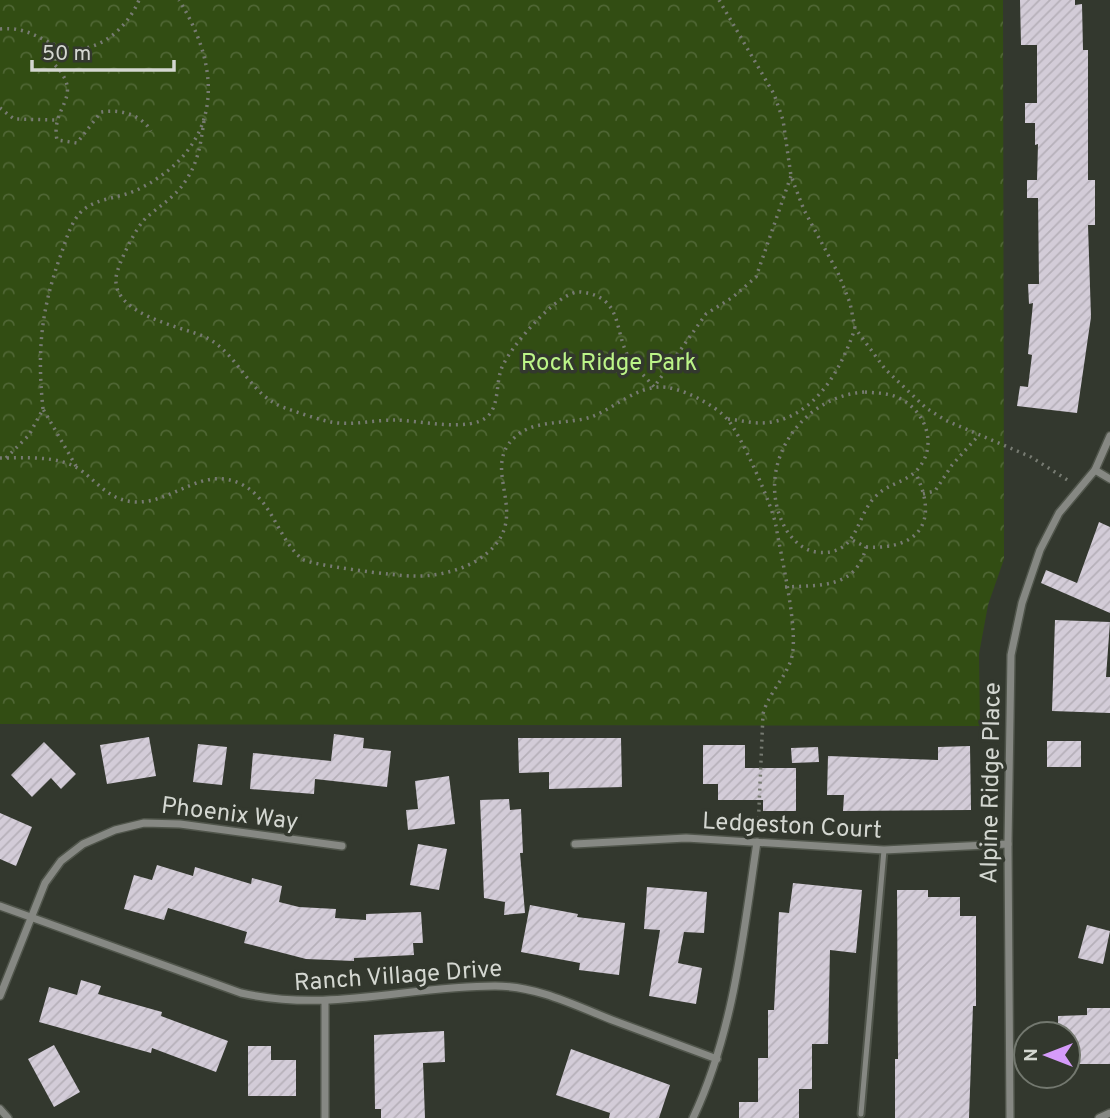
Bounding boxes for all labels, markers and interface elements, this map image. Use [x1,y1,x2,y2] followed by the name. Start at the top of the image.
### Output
[32,28,173,72] scale bar
[42,41,91,68] text: 50 m
[521,349,697,379] park label: Rock Ridge Park
[975,682,1009,884] street label: Alpine Ridge Place
[159,792,300,838] street label: Phoenix Way
[701,807,883,847] street label: Ledgeston Court
[293,955,503,999] street label: Ranch Village Drive
[1012,1020,1082,1090] north arrow
[1020,1048,1044,1062] text: N

